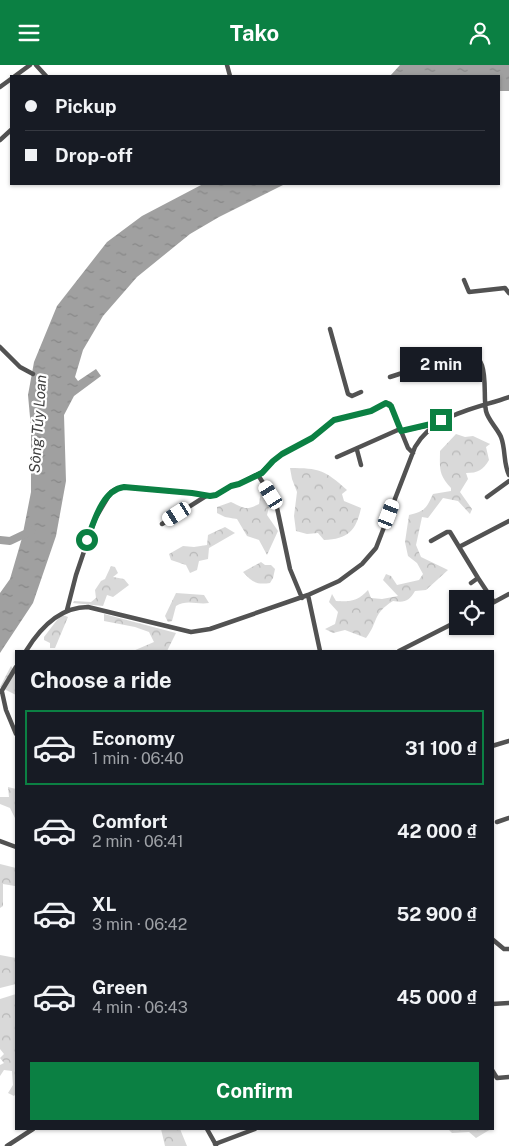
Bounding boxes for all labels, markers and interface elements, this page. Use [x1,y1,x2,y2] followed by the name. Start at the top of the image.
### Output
[15,19,43,47] icon: menu
[466,19,494,47] icon: person
[230,20,279,46] text: Tako
[55,95,117,117] text: Pickup
[55,144,132,166] text: Drop-off
[400,347,482,383] callout: 2 min
[420,355,462,374] text: 2 min
[26,374,49,474] water label: Sông Túy Loan
[430,409,452,431] route end
[256,478,285,512] car
[376,497,401,531] car
[160,500,193,528] car
[76,529,98,551] route start
[449,590,494,635] map controls
[449,590,494,635] button: locate
[30,667,172,693] text: Choose a ride
[32,725,77,770] icon: car
[92,727,175,749] text: Economy
[405,737,477,759] text: 31 100 ₫
[92,749,184,768] text: 1 min · 06:40
[32,808,77,853] icon: car
[92,810,168,832] text: Comfort
[397,820,477,842] text: 42 000 ₫
[92,832,184,851] text: 2 min · 06:41
[32,891,77,936] icon: car
[92,893,117,915] text: XL
[396,903,477,925] text: 52 900 ₫
[92,915,187,934] text: 3 min · 06:42
[32,974,77,1019] icon: car
[92,976,147,998] text: Green
[397,986,477,1008] text: 45 000 ₫
[92,998,188,1017] text: 4 min · 06:43
[30,1062,479,1120] button: Confirm

